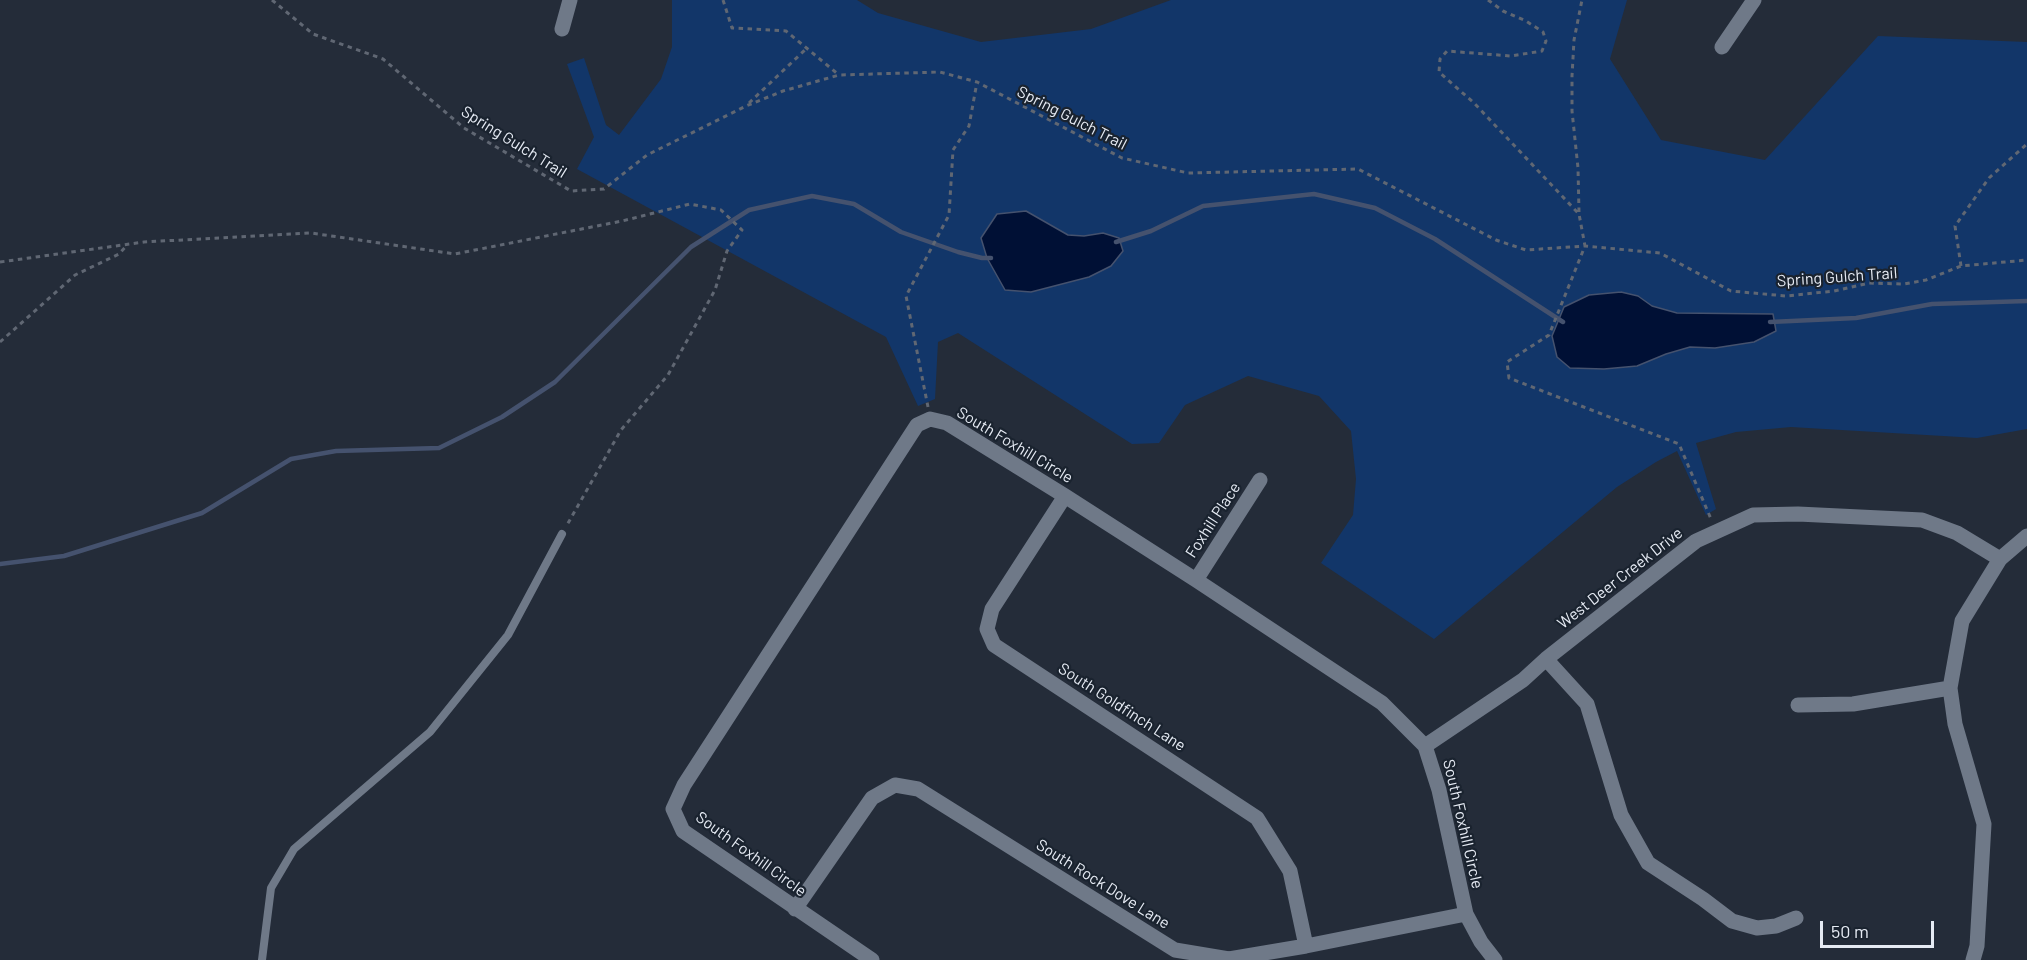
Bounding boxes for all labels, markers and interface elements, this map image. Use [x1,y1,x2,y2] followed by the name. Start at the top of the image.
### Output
[1014,82,1130,154] street label: Spring Gulch Trail
[458,102,570,182] street label: Spring Gulch Trail
[1776,263,1898,291] street label: Spring Gulch Trail
[953,403,1077,487] street label: South Foxhill Circle
[1182,479,1244,561] street label: Foxhill Place
[1554,523,1686,633] street label: West Deer Creek Drive
[1055,659,1189,755] street label: South Goldfinch Lane
[1439,757,1487,891] street label: South Foxhill Circle
[692,807,810,901] street label: South Foxhill Circle
[1033,835,1173,933] street label: South Rock Dove Lane
[1823,909,1937,947] scale bar
[1831,920,1869,942] text: 50 m

